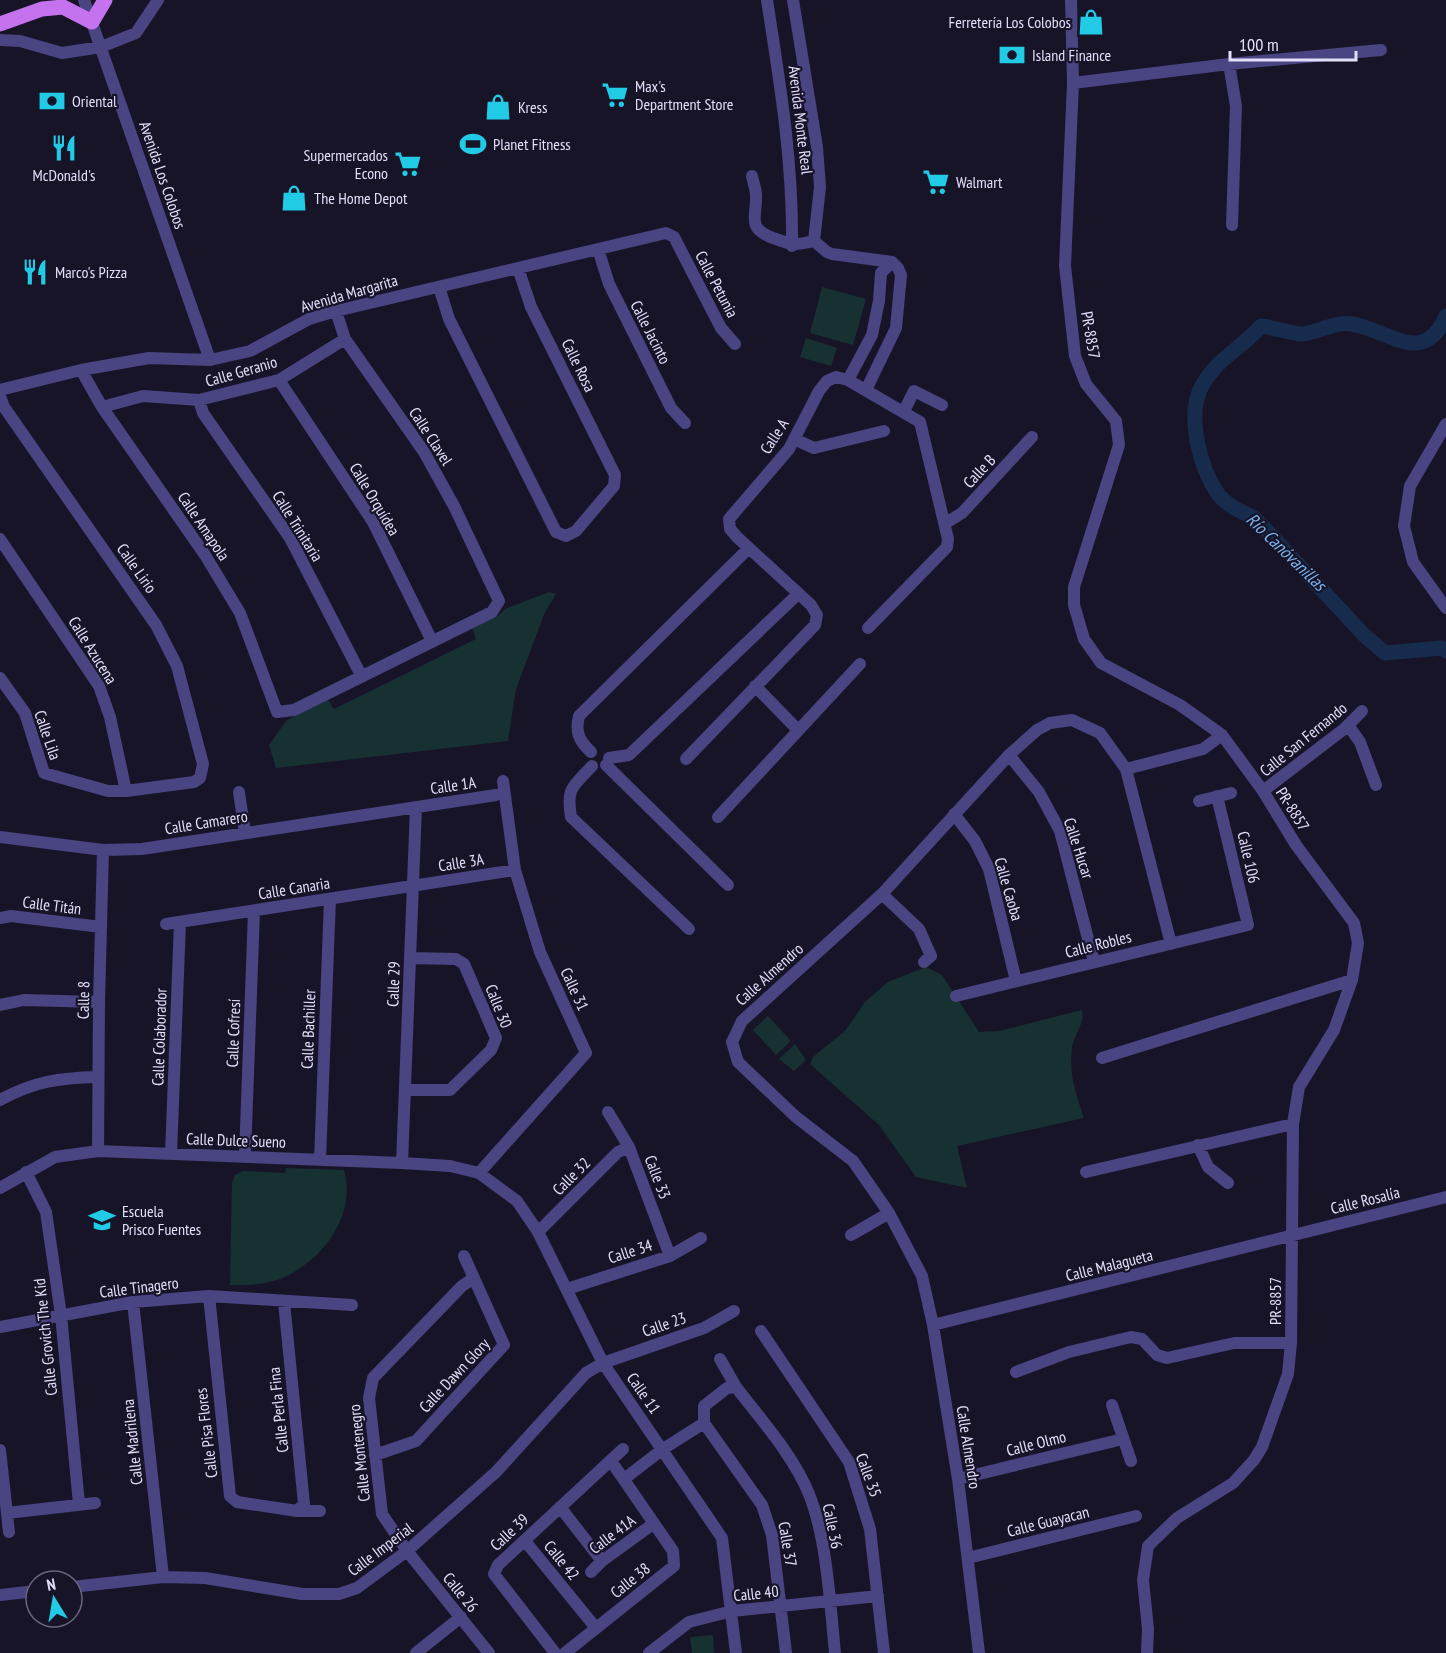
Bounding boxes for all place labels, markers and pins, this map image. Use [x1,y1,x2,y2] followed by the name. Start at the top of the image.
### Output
[1076,7,1106,37] shop icon: Ferretería Los Colobos
[949,12,1071,32] place label: Ferretería Los Colobos
[997,40,1027,70] bank icon: Island Finance
[1032,45,1111,65] place label: Island Finance
[635,76,733,114] place label: Max's Department Store
[600,80,630,110] supermarket icon: Max's Department Store
[37,86,67,116] bank icon: Oriental
[72,91,117,111] place label: Oriental
[483,92,513,122] shop icon: Kress
[518,97,547,117] place label: Kress
[458,129,488,159] sports icon: Planet Fitness
[49,133,79,163] restaurant icon: McDonald's
[493,134,571,154] place label: Planet Fitness
[304,145,388,183] place label: Supermercados Econo
[393,149,423,179] supermarket icon: Supermercados Econo
[33,165,95,185] place label: McDonald's
[921,167,951,197] supermarket icon: Walmart
[956,172,1003,192] place label: Walmart
[279,183,309,213] shop icon: The Home Depot
[314,188,408,208] place label: The Home Depot
[20,257,50,287] restaurant icon: Marco's Pizza
[55,262,127,282] place label: Marco's Pizza
[122,1201,201,1239] place label: Escuela Prisco Fuentes
[87,1205,117,1235] school or university icon: Escuela Prisco Fuentes

